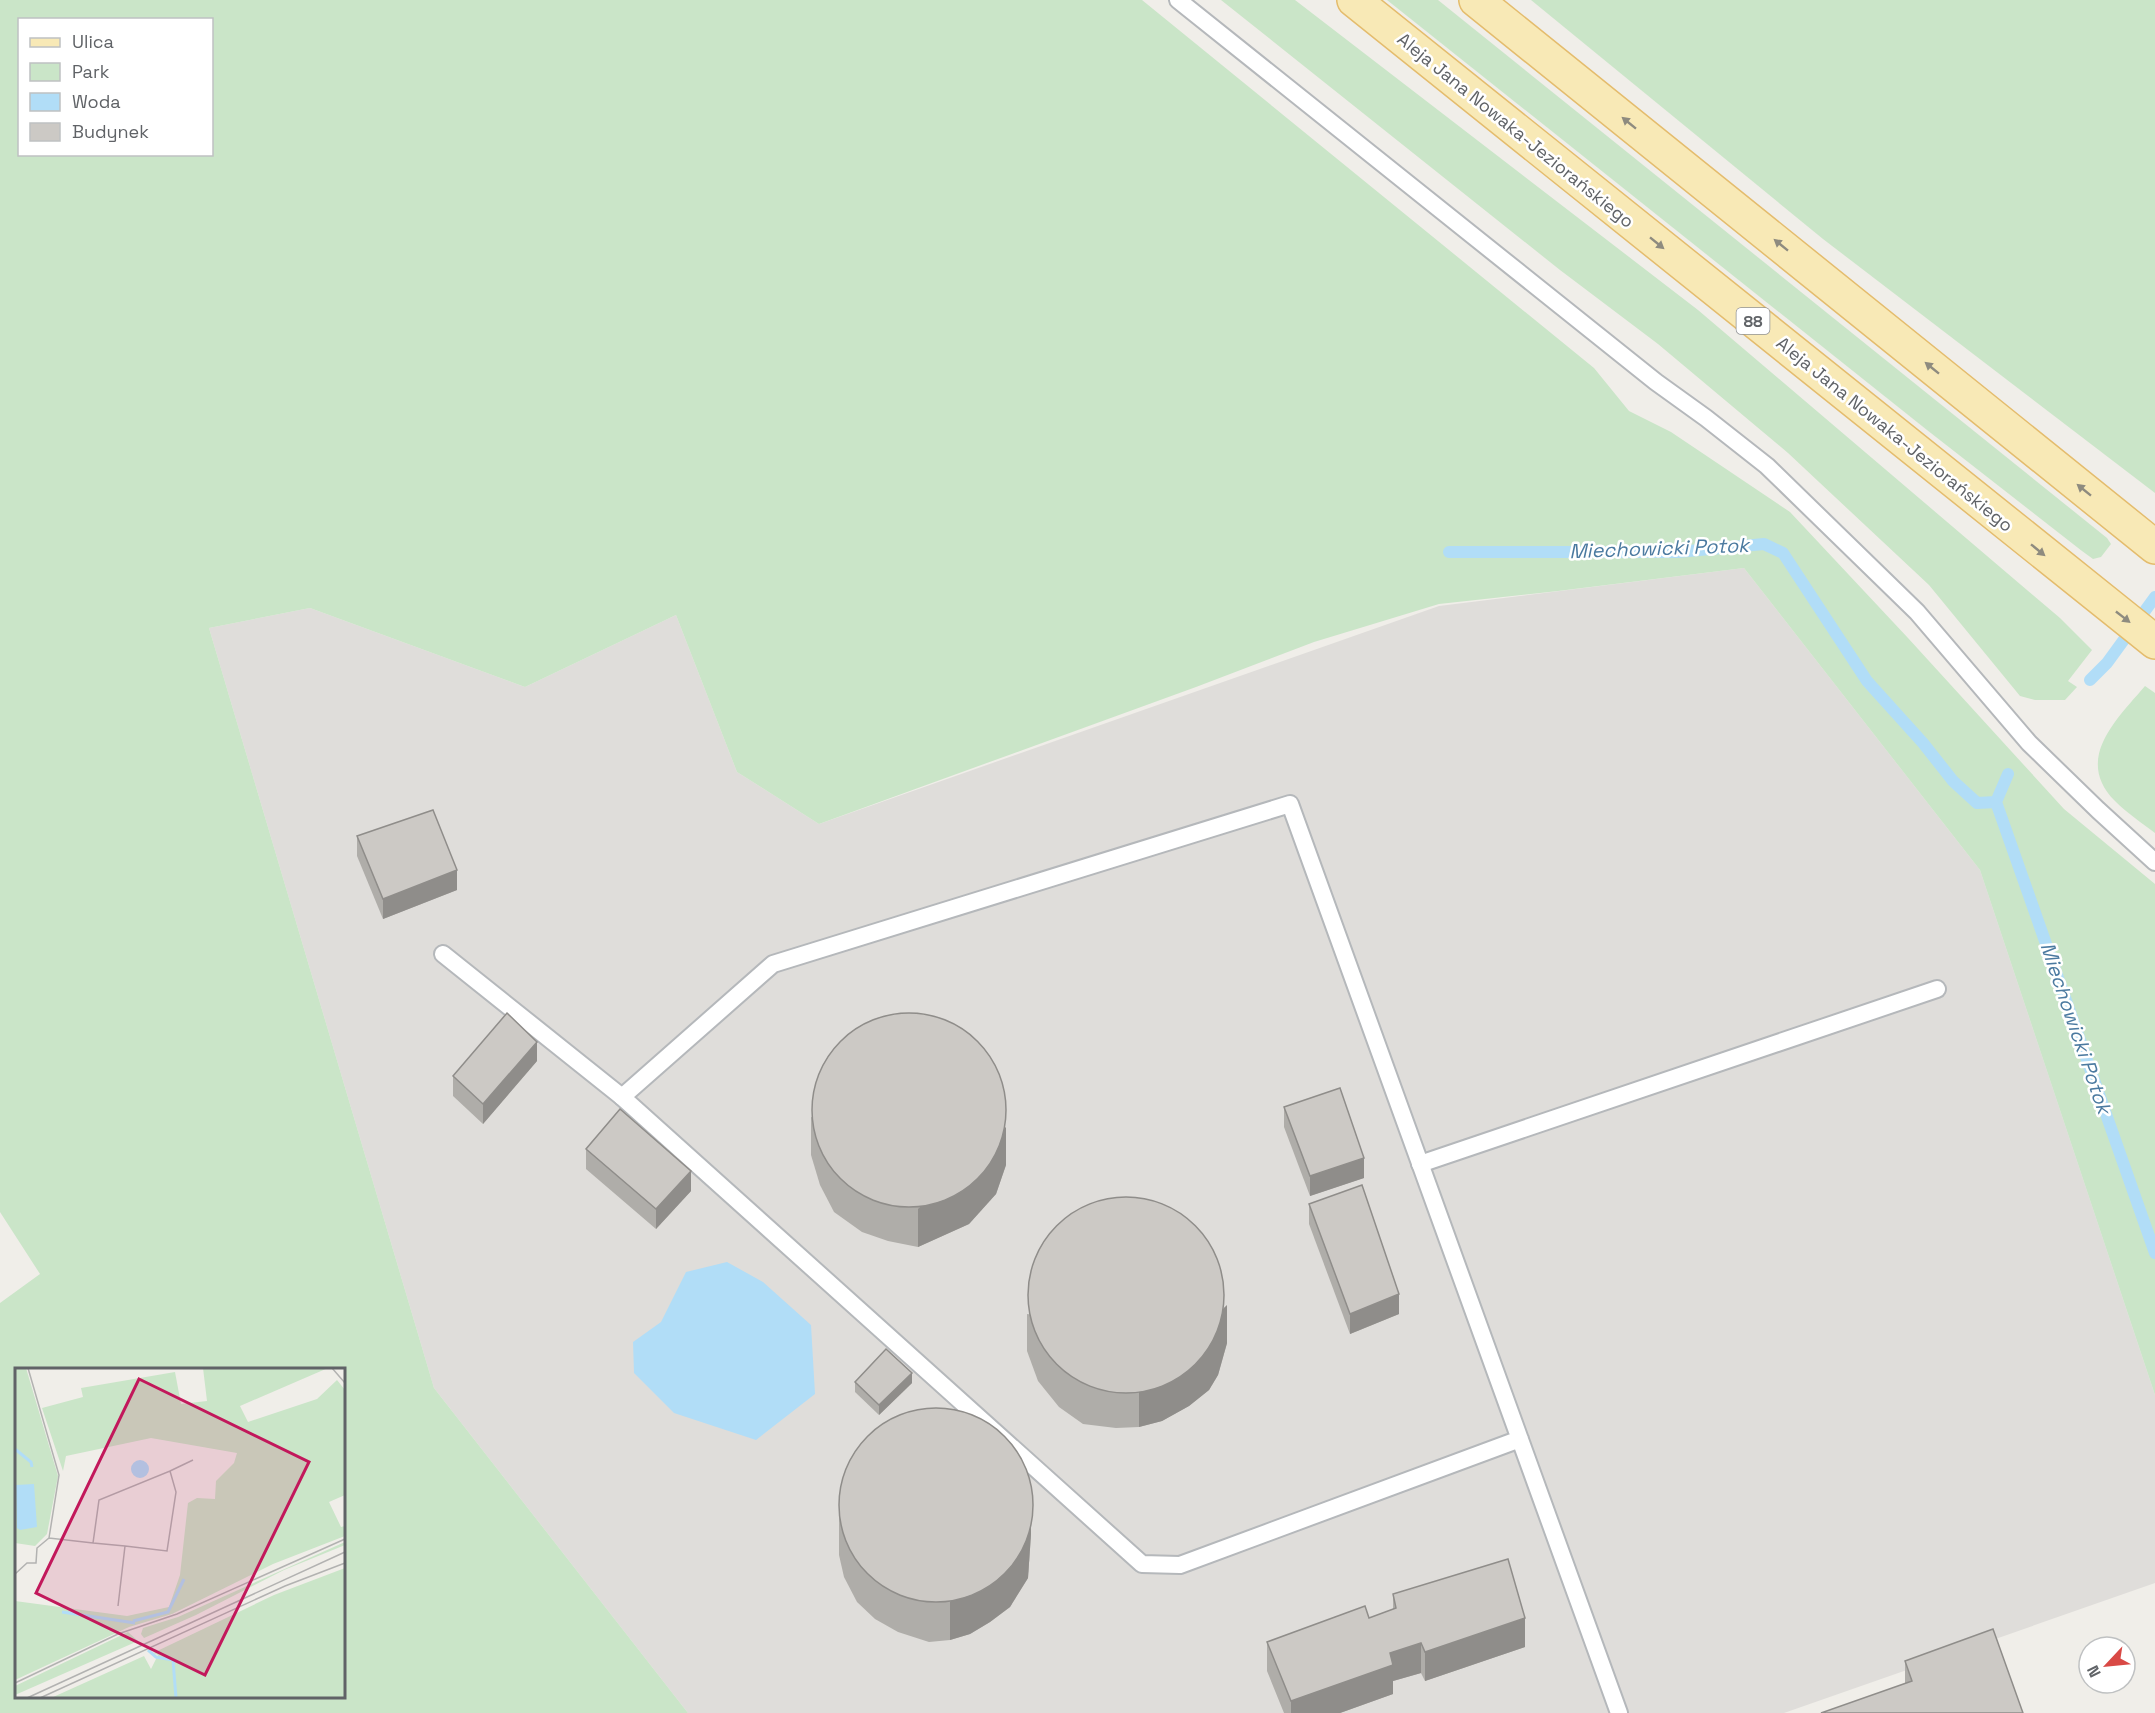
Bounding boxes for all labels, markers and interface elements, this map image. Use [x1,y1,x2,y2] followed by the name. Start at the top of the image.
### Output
[18,18,213,156] legend
[1393,27,1639,233] street label: Aleja Jana Nowaka-Jeziorańskiego
[72,30,114,53] text: Ulica
[72,60,110,83] text: Park
[72,90,121,113] text: Woda
[1621,118,1636,130] one-way arrow
[72,120,149,143] text: Budynek
[1649,237,1665,250] one-way arrow
[1773,240,1788,252] one-way arrow
[1736,308,1770,334] road number: 88
[1772,331,2018,537] street label: Aleja Jana Nowaka-Jeziorańskiego
[1925,362,1940,374] one-way arrow
[2077,484,2092,496] one-way arrow
[1569,532,1751,564] water label: Miechowicki Potok
[2030,543,2046,556] one-way arrow
[2116,611,2131,623] one-way arrow
[2034,939,2118,1119] water label: Miechowicki Potok
[15,1368,345,1698] inset map
[2077,1635,2137,1695] north arrow
[2082,1662,2106,1681] text: N

